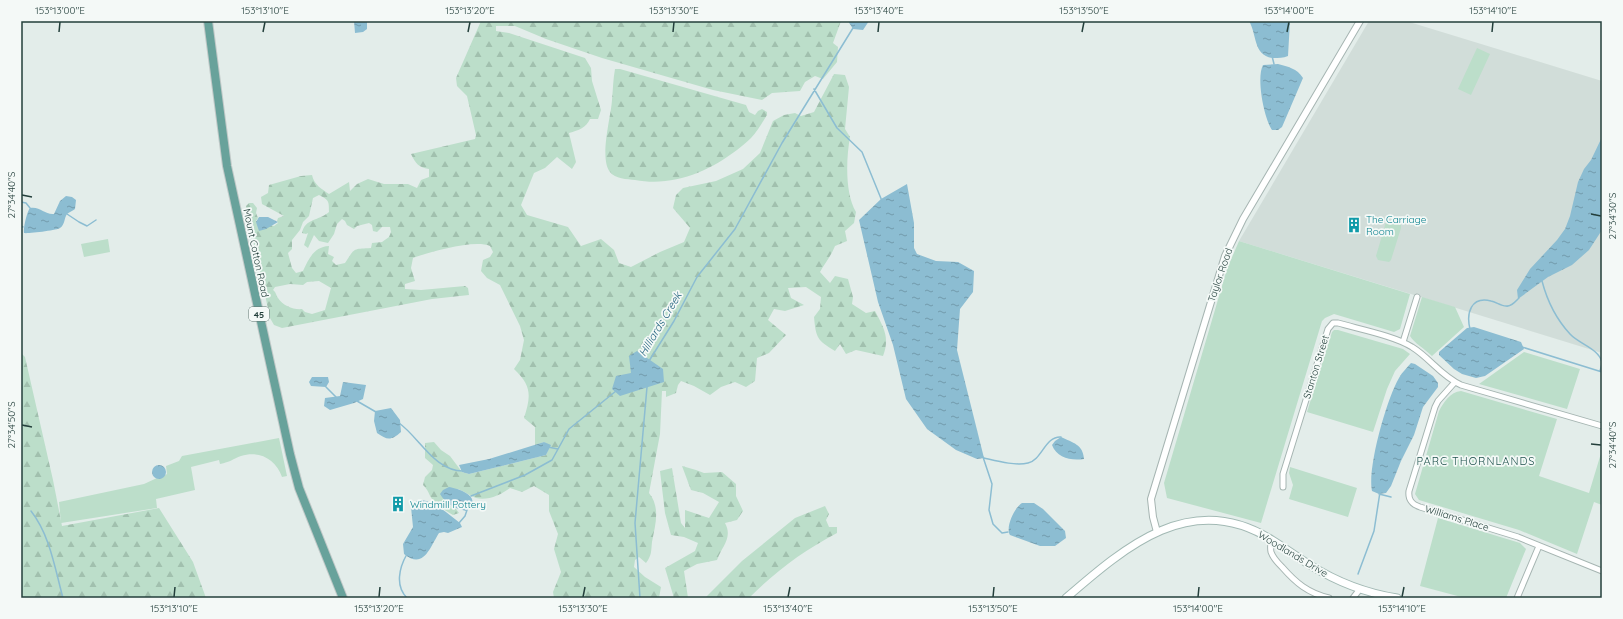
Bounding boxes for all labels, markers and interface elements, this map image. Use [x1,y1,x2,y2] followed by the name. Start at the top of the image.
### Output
[35,4,85,17] text: 153°13'00"E
[241,4,289,17] text: 153°13'10"E
[445,4,495,17] text: 153°13'20"E
[649,4,699,17] text: 153°13'30"E
[854,4,904,17] text: 153°13'40"E
[1059,4,1109,17] text: 153°13'50"E
[1264,4,1314,17] text: 153°14'00"E
[1469,4,1517,17] text: 153°14'10"E
[5,171,18,218] text: 27°34'40"S
[1606,192,1619,239] text: 27°34'30"S
[240,207,272,299] street label: Mount Cotton Road
[1366,213,1427,238] place label: The Carriage Room
[1345,216,1363,234] building icon: The Carriage Room
[1205,246,1235,304] street label: Taylor Road
[635,288,685,359] water label: Hilliards Creek
[249,307,269,321] road number: 45
[1300,333,1332,400] street label: Stanton Street
[5,401,18,449] text: 27°34'50"S
[1606,421,1619,468] text: 27°34'40"S
[1416,454,1536,468] district label: PARC THORNLANDS
[389,495,407,513] building icon: Windmill Pottery
[410,498,486,511] place label: Windmill Pottery
[1423,502,1491,534] street label: Williams Place
[1256,528,1331,580] street label: Woodlands Drive
[150,602,198,615] text: 153°13'10"E
[354,602,404,615] text: 153°13'20"E
[558,602,608,615] text: 153°13'30"E
[763,602,813,615] text: 153°13'40"E
[968,602,1018,615] text: 153°13'50"E
[1173,602,1223,615] text: 153°14'00"E
[1378,602,1426,615] text: 153°14'10"E

